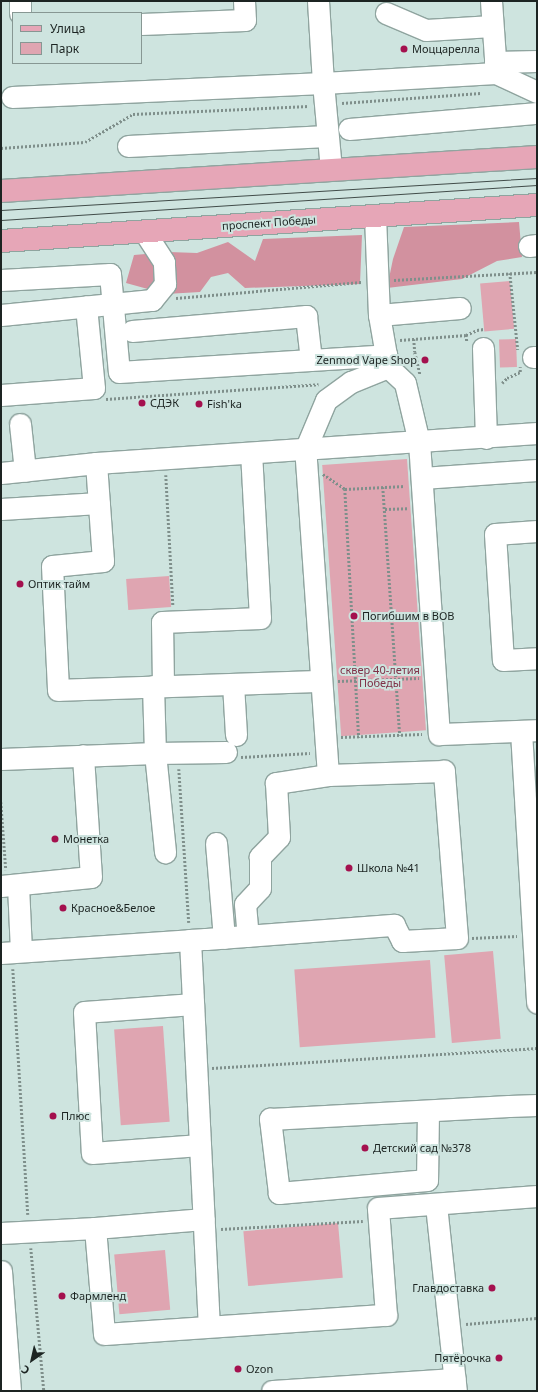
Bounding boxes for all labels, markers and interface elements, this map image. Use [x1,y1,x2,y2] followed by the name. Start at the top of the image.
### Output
[12,12,142,64] legend
[50,20,85,37] text: Улица
[50,40,79,57] text: Парк
[412,42,480,56] place label: Моццарелла
[399,44,409,54] marker: Моццарелла
[222,213,316,233] street label: проспект Победы
[317,353,417,367] place label: Zenmod Vape Shop
[420,355,430,365] marker: Zenmod Vape Shop
[150,396,179,410] place label: СДЭК
[207,397,242,411] place label: Fish'ka
[137,398,147,408] marker: СДЭК
[194,399,204,409] marker: Fish'ka
[28,577,90,591] place label: Оптик тайм
[15,579,25,589] marker: Оптик тайм
[362,609,455,623] place label: Погибшим в ВОВ
[349,611,359,621] marker: Погибшим в ВОВ
[340,664,420,690] park label: сквер 40-летия Победы
[63,832,109,846] place label: Монетка
[50,834,60,844] marker: Монетка
[357,861,420,875] place label: Школа №41
[344,863,354,873] marker: Школа №41
[71,901,155,915] place label: Красное&Белое
[58,903,68,913] marker: Красное&Белое
[61,1109,90,1123] place label: Плюс
[48,1111,58,1121] marker: Плюс
[373,1141,471,1155] place label: Детский сад №378
[360,1143,370,1153] marker: Детский сад №378
[412,1281,484,1295] place label: Главдоставка
[487,1283,497,1293] marker: Главдоставка
[70,1289,126,1303] place label: Фармленд
[57,1291,67,1301] marker: Фармленд
[12,1340,52,1380] north arrow
[434,1351,491,1365] place label: Пятёрочка
[494,1353,504,1363] marker: Пятёрочка
[18,1362,32,1379] text: С
[246,1362,273,1376] place label: Ozon
[233,1364,243,1374] marker: Ozon

